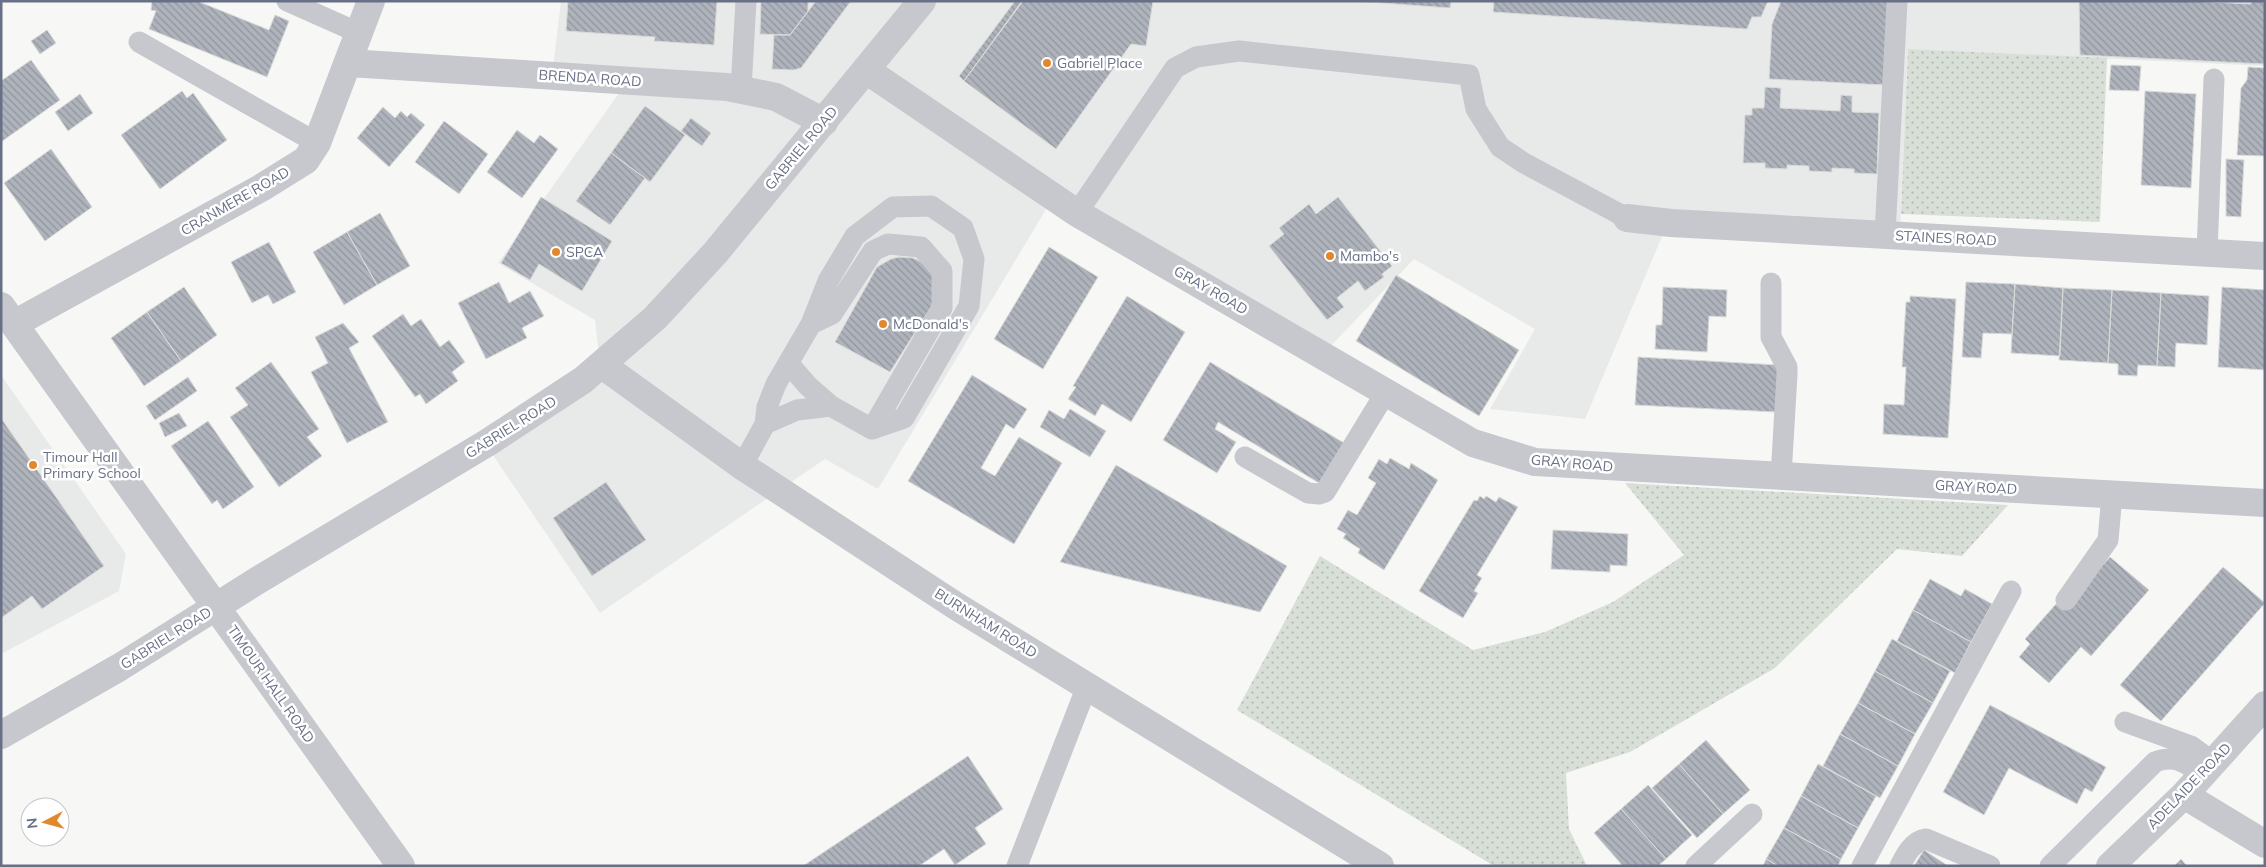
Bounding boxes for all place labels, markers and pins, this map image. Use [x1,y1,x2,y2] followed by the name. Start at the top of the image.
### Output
[1057,54,1142,72] place label: Gabriel Place
[1041,57,1053,69] marker: Gabriel Place
[566,243,604,261] place label: SPCA
[550,246,562,258] marker: SPCA
[1340,247,1399,265] place label: Mambo's
[1324,250,1336,262] marker: Mambo's
[893,315,969,333] place label: McDonald's
[877,318,889,330] marker: McDonald's
[43,448,141,482] place label: Timour Hall Primary School
[27,459,39,471] marker: Timour Hall Primary School

